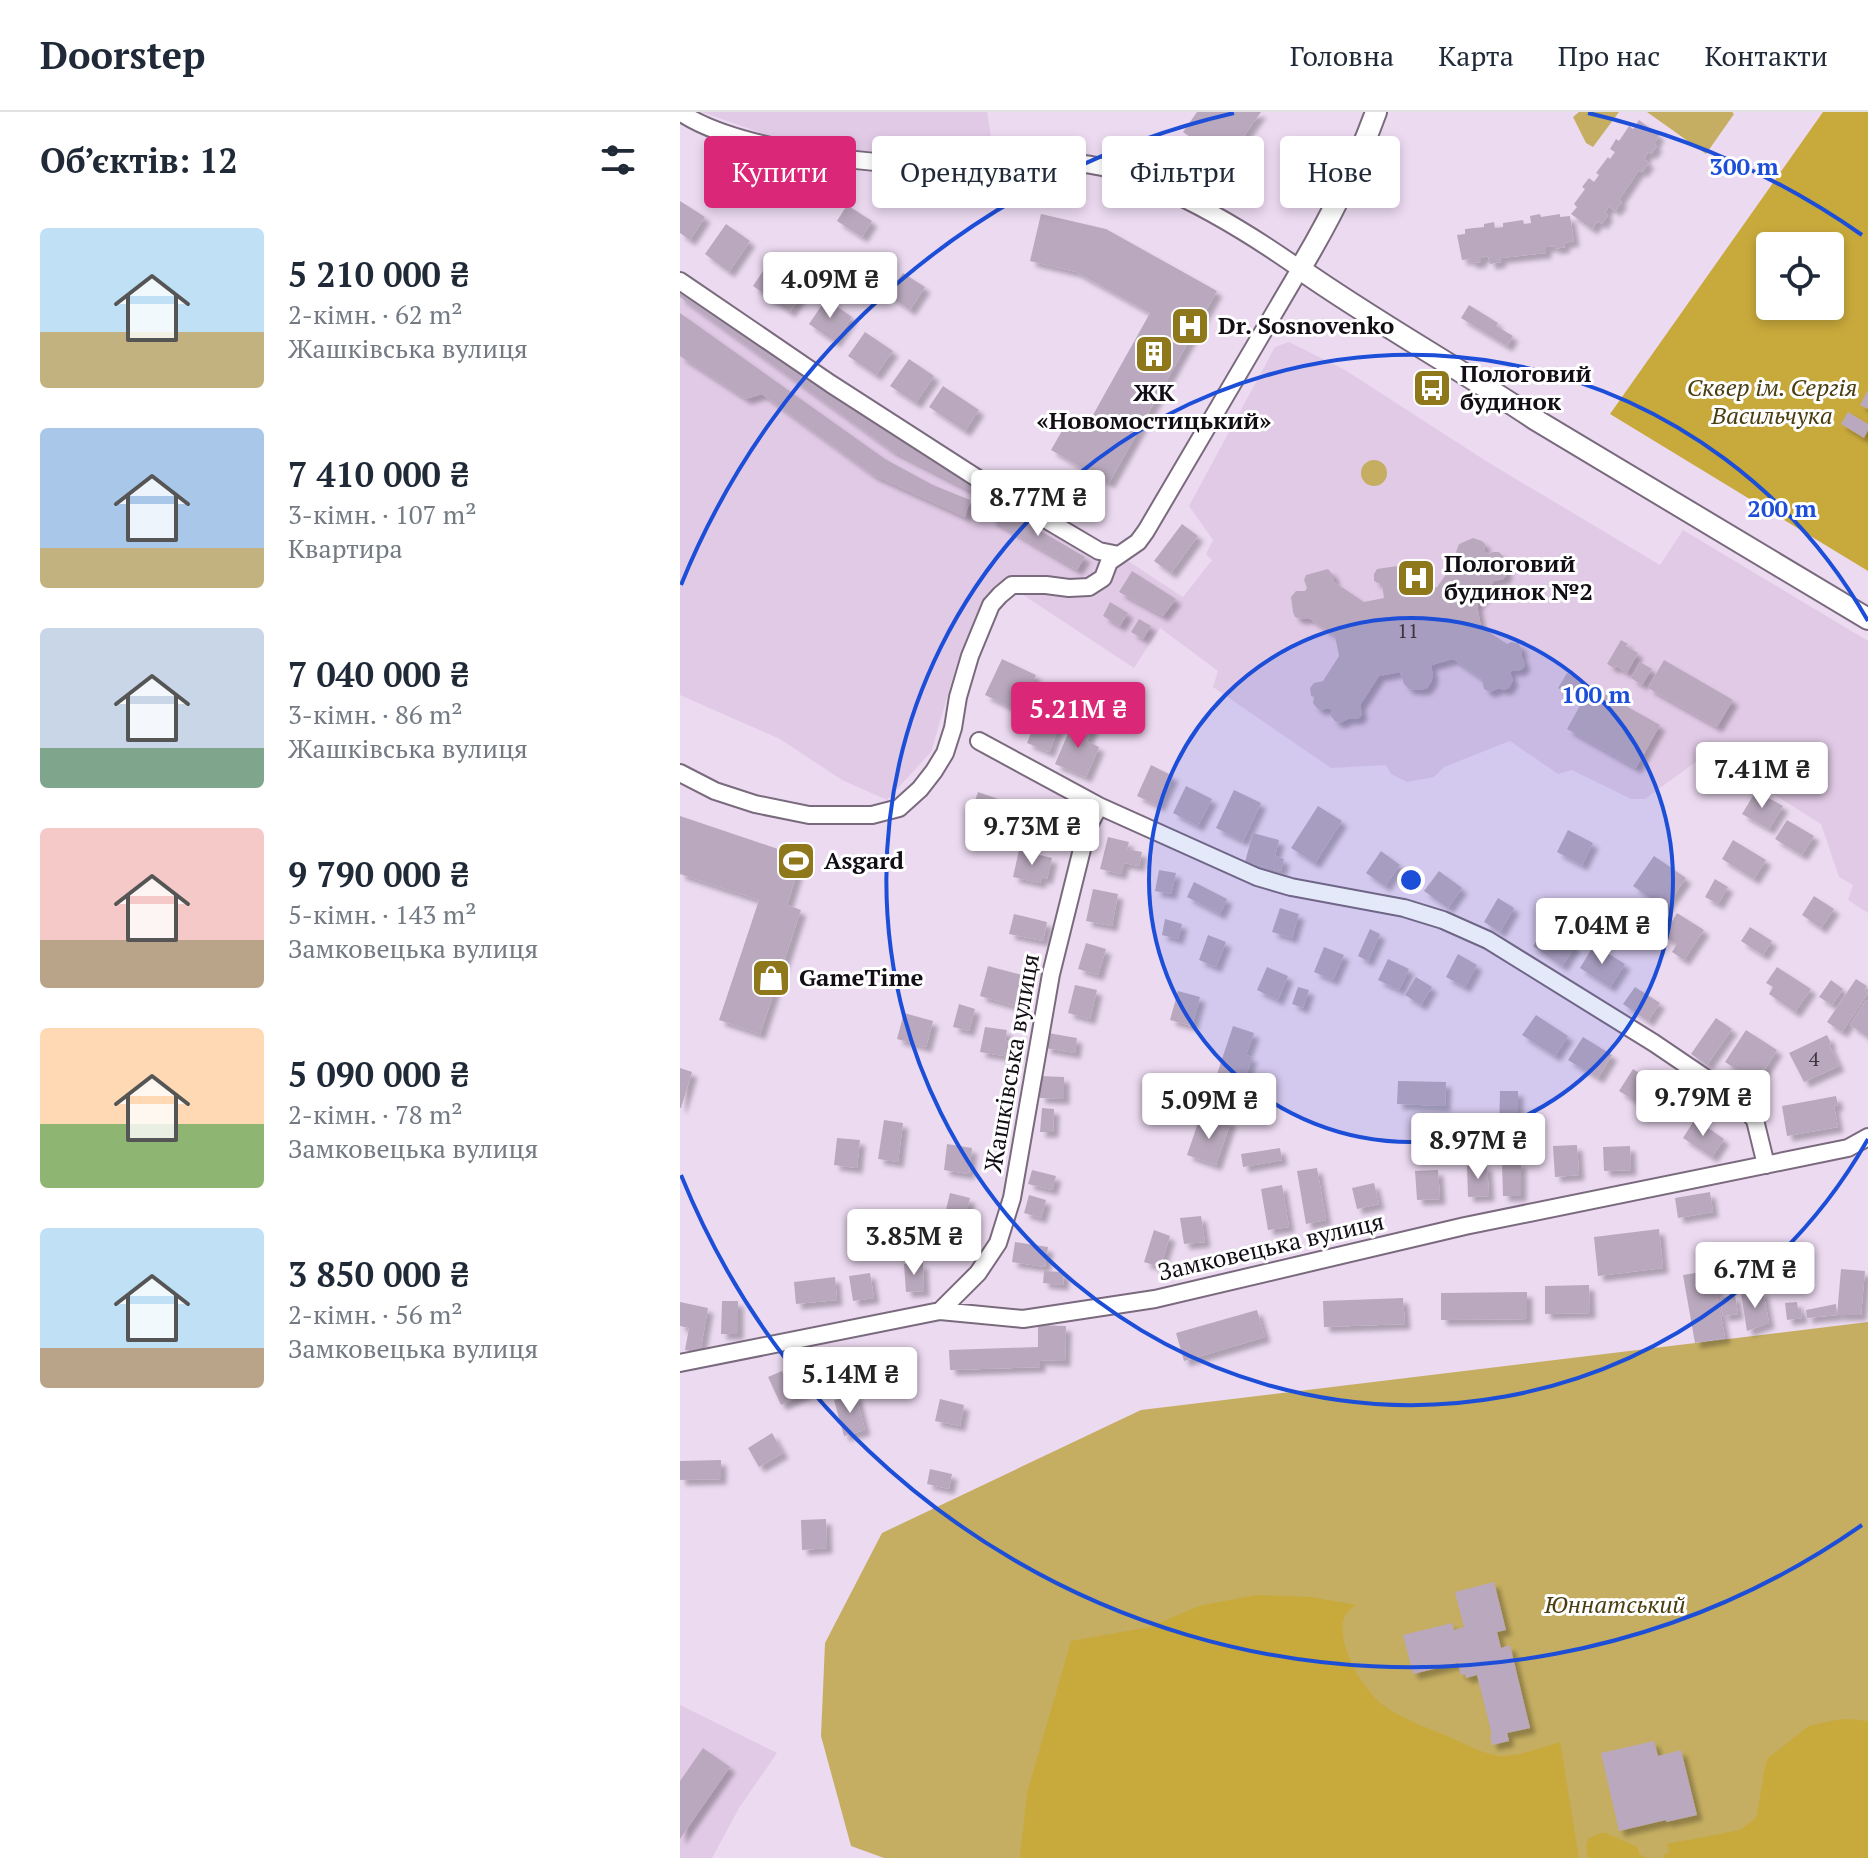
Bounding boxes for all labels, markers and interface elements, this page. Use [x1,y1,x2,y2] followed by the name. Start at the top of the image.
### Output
[40,30,205,80] text: Doorstep
[1290,37,1394,74] text: Головна
[1438,37,1514,74] text: Карта
[1558,37,1660,74] text: Про нас
[1704,37,1828,74] text: Контакти
[704,136,856,208] chip: Купити
[872,136,1086,208] chip: Орендувати
[1102,136,1264,208] chip: Фільтри
[1280,136,1400,208] chip: Нове
[40,138,238,183] text: Об’єктів: 12
[596,138,640,182] icon: filters
[1709,150,1779,182] text: 300 m
[1756,232,1844,320] map controls
[1756,232,1844,320] button: locate
[288,252,469,297] text: 5 210 000 ₴
[756,252,904,320] pin: 4.09M ₴
[104,260,200,356] icon: home
[781,261,879,295] text: 4.09M ₴
[288,297,463,331] text: 2-кімн. · 62 m²
[1169,305,1211,347] hospital icon: Dr. Sosnovenko
[1218,309,1394,341] place label: Dr. Sosnovenko
[288,331,528,365] text: Жашківська вулиця
[1133,333,1175,375] building icon: ЖК «Новомостицький»
[1460,357,1592,417] place label: Пологовий будинок
[1411,367,1453,409] bus stop icon: Пологовий будинок
[1687,371,1857,431] park label: Сквер ім. Сергія Васильчука
[1037,376,1271,436] place label: ЖК «Новомостицький»
[288,452,469,497] text: 7 410 000 ₴
[104,460,200,556] icon: home
[964,470,1112,538] pin: 8.77M ₴
[989,479,1087,513] text: 8.77M ₴
[1747,492,1817,524] text: 200 m
[288,497,476,531] text: 3-кімн. · 107 m²
[288,531,403,565] text: Квартира
[1444,547,1593,607] place label: Пологовий будинок №2
[1395,557,1437,599] hospital icon: Пологовий будинок №2
[1397,617,1419,644] house number: 11
[288,652,469,697] text: 7 040 000 ₴
[104,660,200,756] icon: home
[1561,678,1631,710] text: 100 m
[1004,682,1152,750] pin: 5.21M ₴
[1029,691,1127,725] text: 5.21M ₴
[288,697,463,731] text: 3-кімн. · 86 m²
[288,731,528,765] text: Жашківська вулиця
[1688,742,1836,810] pin: 7.41M ₴
[1714,751,1810,785] text: 7.41M ₴
[958,799,1106,867] pin: 9.73M ₴
[983,808,1081,842] text: 9.73M ₴
[775,840,817,882] sports icon: Asgard
[824,844,905,876] place label: Asgard
[288,852,469,897] text: 9 790 000 ₴
[104,860,200,956] icon: home
[1397,866,1425,894] centre of rings
[288,897,476,931] text: 5-кімн. · 143 m²
[1528,898,1676,966] pin: 7.04M ₴
[1554,907,1650,941] text: 7.04M ₴
[288,931,538,965] text: Замковецька вулиця
[976,951,1046,1175] street label: Жашківська вулиця
[750,957,792,999] shop icon: GameTime
[799,961,924,993] place label: GameTime
[1809,1045,1820,1072] house number: 4
[288,1052,469,1097] text: 5 090 000 ₴
[104,1060,200,1156] icon: home
[1629,1070,1777,1138] pin: 9.79M ₴
[1135,1073,1283,1141] pin: 5.09M ₴
[1654,1079,1752,1113] text: 9.79M ₴
[1160,1082,1258,1116] text: 5.09M ₴
[288,1097,463,1131] text: 2-кімн. · 78 m²
[1404,1113,1552,1181] pin: 8.97M ₴
[1429,1122,1527,1156] text: 8.97M ₴
[288,1131,538,1165] text: Замковецька вулиця
[1155,1204,1387,1288] street label: Замковецька вулиця
[840,1209,988,1277] pin: 3.85M ₴
[865,1218,963,1252] text: 3.85M ₴
[1690,1242,1820,1310] pin: 6.7M ₴
[1714,1251,1796,1285] text: 6.7M ₴
[288,1252,469,1297] text: 3 850 000 ₴
[104,1260,200,1356] icon: home
[288,1297,463,1331] text: 2-кімн. · 56 m²
[288,1331,538,1365] text: Замковецька вулиця
[776,1347,924,1415] pin: 5.14M ₴
[801,1356,899,1390] text: 5.14M ₴
[1544,1588,1685,1620] park label: Юннатський

